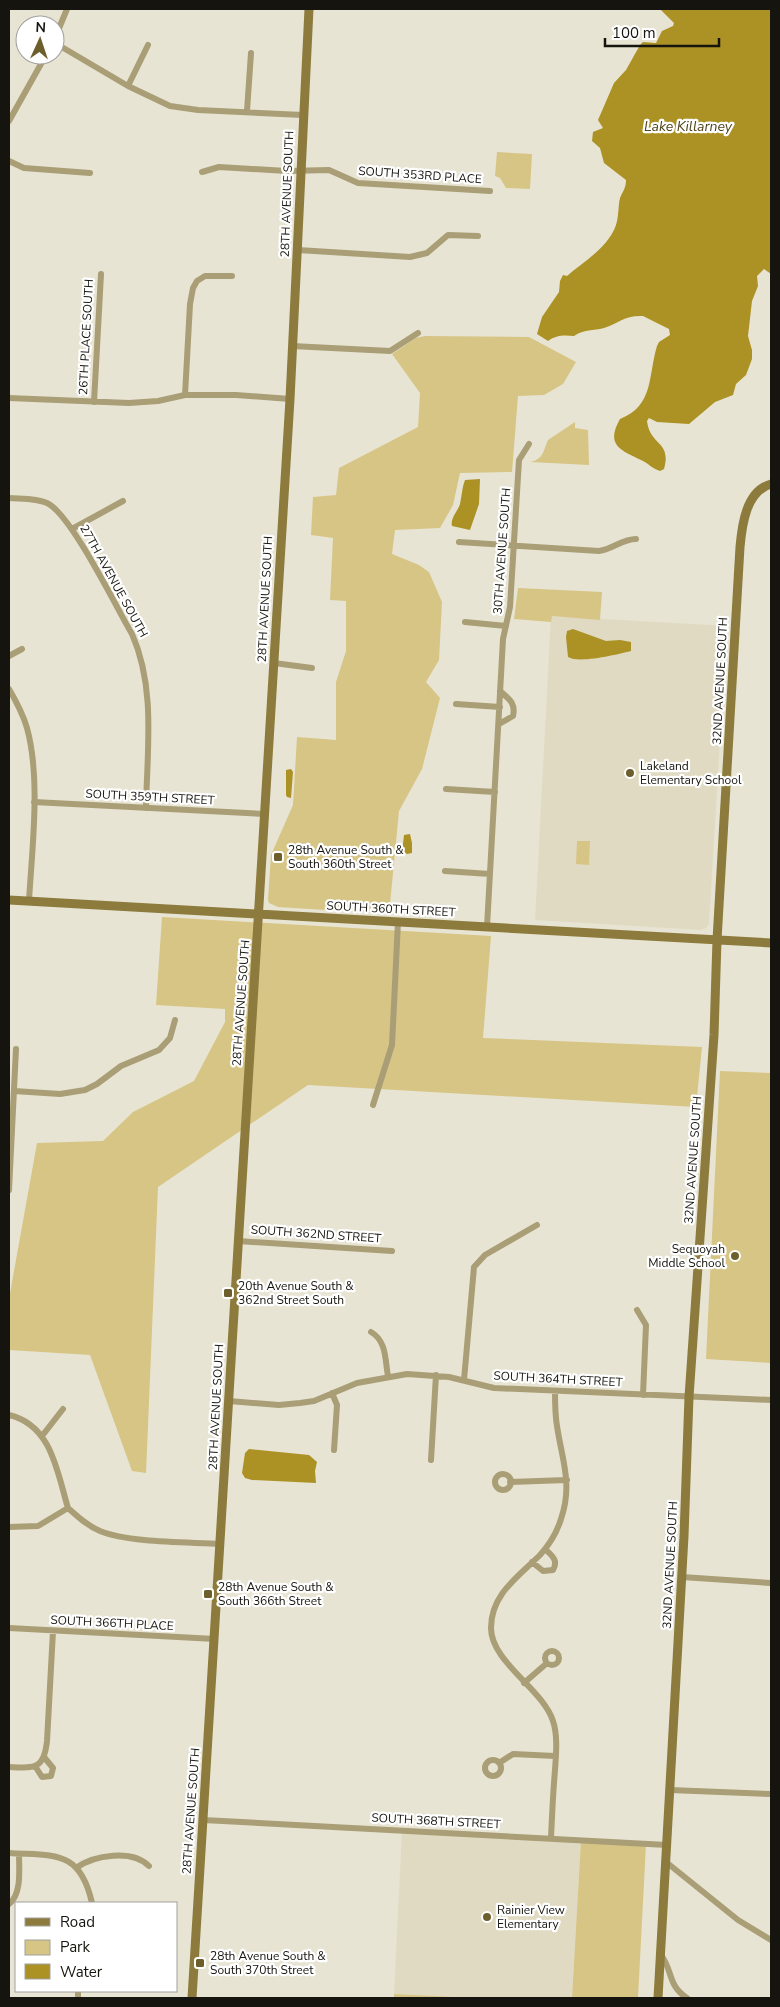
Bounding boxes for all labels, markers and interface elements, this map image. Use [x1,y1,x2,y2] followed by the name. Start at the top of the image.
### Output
[15,15,65,65] north arrow
[605,15,719,47] scale bar
[35,18,46,37] text: N
[612,23,656,43] text: 100 m
[644,117,733,136] water label: Lake Killarney
[277,130,297,258] street label: 28TH AVENUE SOUTH
[358,163,482,187] street label: SOUTH 353RD PLACE
[75,279,97,395] street label: 26TH PLACE SOUTH
[490,487,514,615] street label: 30TH AVENUE SOUTH
[76,522,152,640] street label: 27TH AVENUE SOUTH
[254,535,276,663] street label: 28TH AVENUE SOUTH
[709,617,731,745] street label: 32ND AVENUE SOUTH
[640,758,742,788] place label: Lakeland Elementary School
[624,767,636,779] marker: Lakeland Elementary School
[85,786,216,808] street label: SOUTH 359TH STREET
[288,842,404,872] place label: 28th Avenue South & South 360th Street
[272,851,284,863] marker: 28th Avenue South & South 360th Street
[326,898,457,920] street label: SOUTH 360TH STREET
[229,939,253,1067] street label: 28TH AVENUE SOUTH
[681,1096,705,1224] street label: 32ND AVENUE SOUTH
[250,1221,383,1247] street label: SOUTH 362ND STREET
[648,1241,725,1271] place label: Sequoyah Middle School
[729,1250,741,1262] marker: Sequoyah Middle School
[238,1278,354,1308] place label: 20th Avenue South & 362nd Street South
[222,1287,234,1299] marker: 20th Avenue South & 362nd Street South
[205,1343,227,1471] street label: 28TH AVENUE SOUTH
[493,1368,624,1390] street label: SOUTH 364TH STREET
[659,1501,681,1629] street label: 32ND AVENUE SOUTH
[218,1579,334,1609] place label: 28th Avenue South & South 366th Street
[202,1588,214,1600] marker: 28th Avenue South & South 366th Street
[50,1612,174,1634] street label: SOUTH 366TH PLACE
[179,1747,203,1875] street label: 28TH AVENUE SOUTH
[371,1810,502,1832] street label: SOUTH 368TH STREET
[15,1902,178,1992] legend
[497,1902,565,1932] place label: Rainier View Elementary
[481,1911,493,1923] marker: Rainier View Elementary
[60,1912,95,1932] text: Road
[60,1937,90,1957] text: Park
[210,1948,326,1978] place label: 28th Avenue South & South 370th Street
[194,1957,206,1969] marker: 28th Avenue South & South 370th Street
[60,1962,103,1982] text: Water

